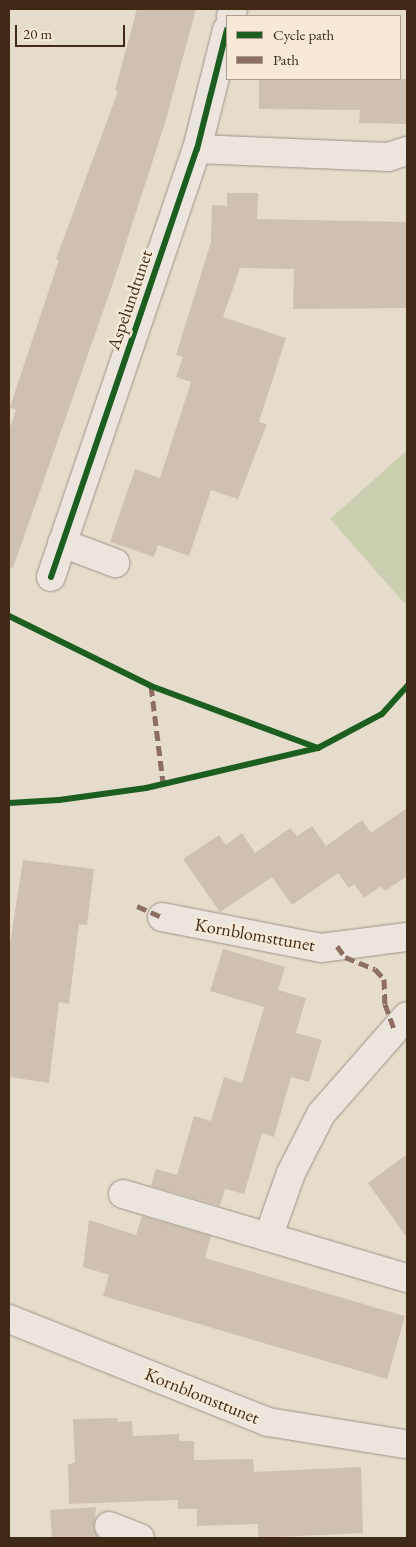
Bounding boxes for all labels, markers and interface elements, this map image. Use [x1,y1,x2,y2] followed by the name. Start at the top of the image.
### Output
[18,15,128,47] scale bar
[226,15,401,80] legend
[23,24,52,43] text: 20 m
[273,25,334,44] text: Cycle path
[273,50,299,69] text: Path
[103,247,157,353] street label: Aspelundtunet
[193,914,317,956] street label: Kornblomsttunet
[142,1363,262,1429] street label: Kornblomsttunet

